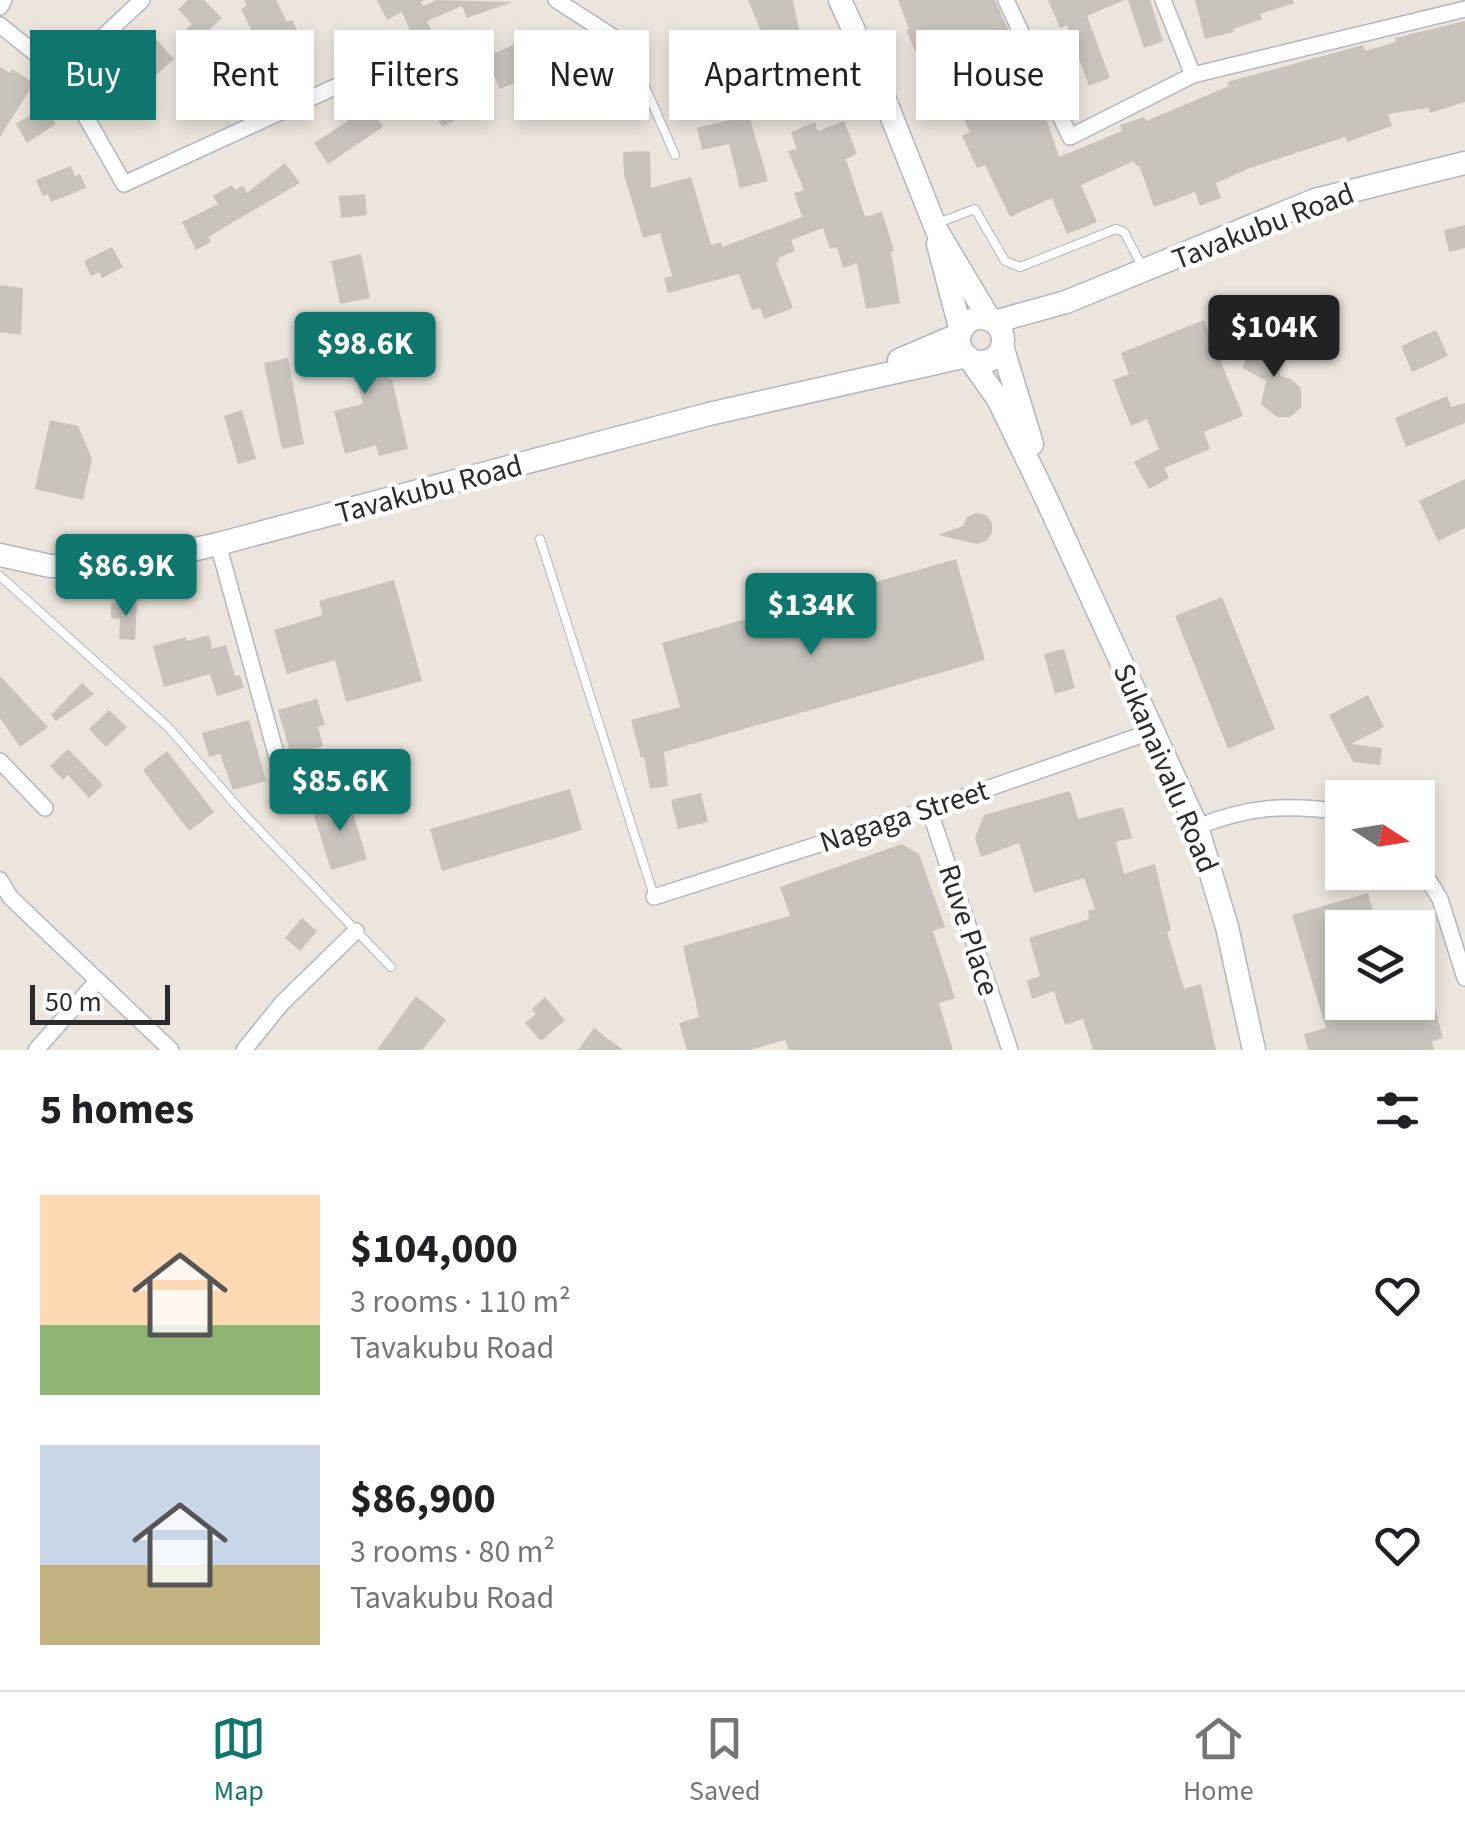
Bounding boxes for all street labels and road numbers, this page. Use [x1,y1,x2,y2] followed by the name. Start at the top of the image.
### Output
[1166,172,1360,281] street label: Tavakubu Road
[331,444,527,535] street label: Tavakubu Road
[1102,657,1229,880] street label: Sukanaivalu Road
[814,769,994,864] street label: Nagaga Street
[927,859,1010,1001] street label: Ruve Place

